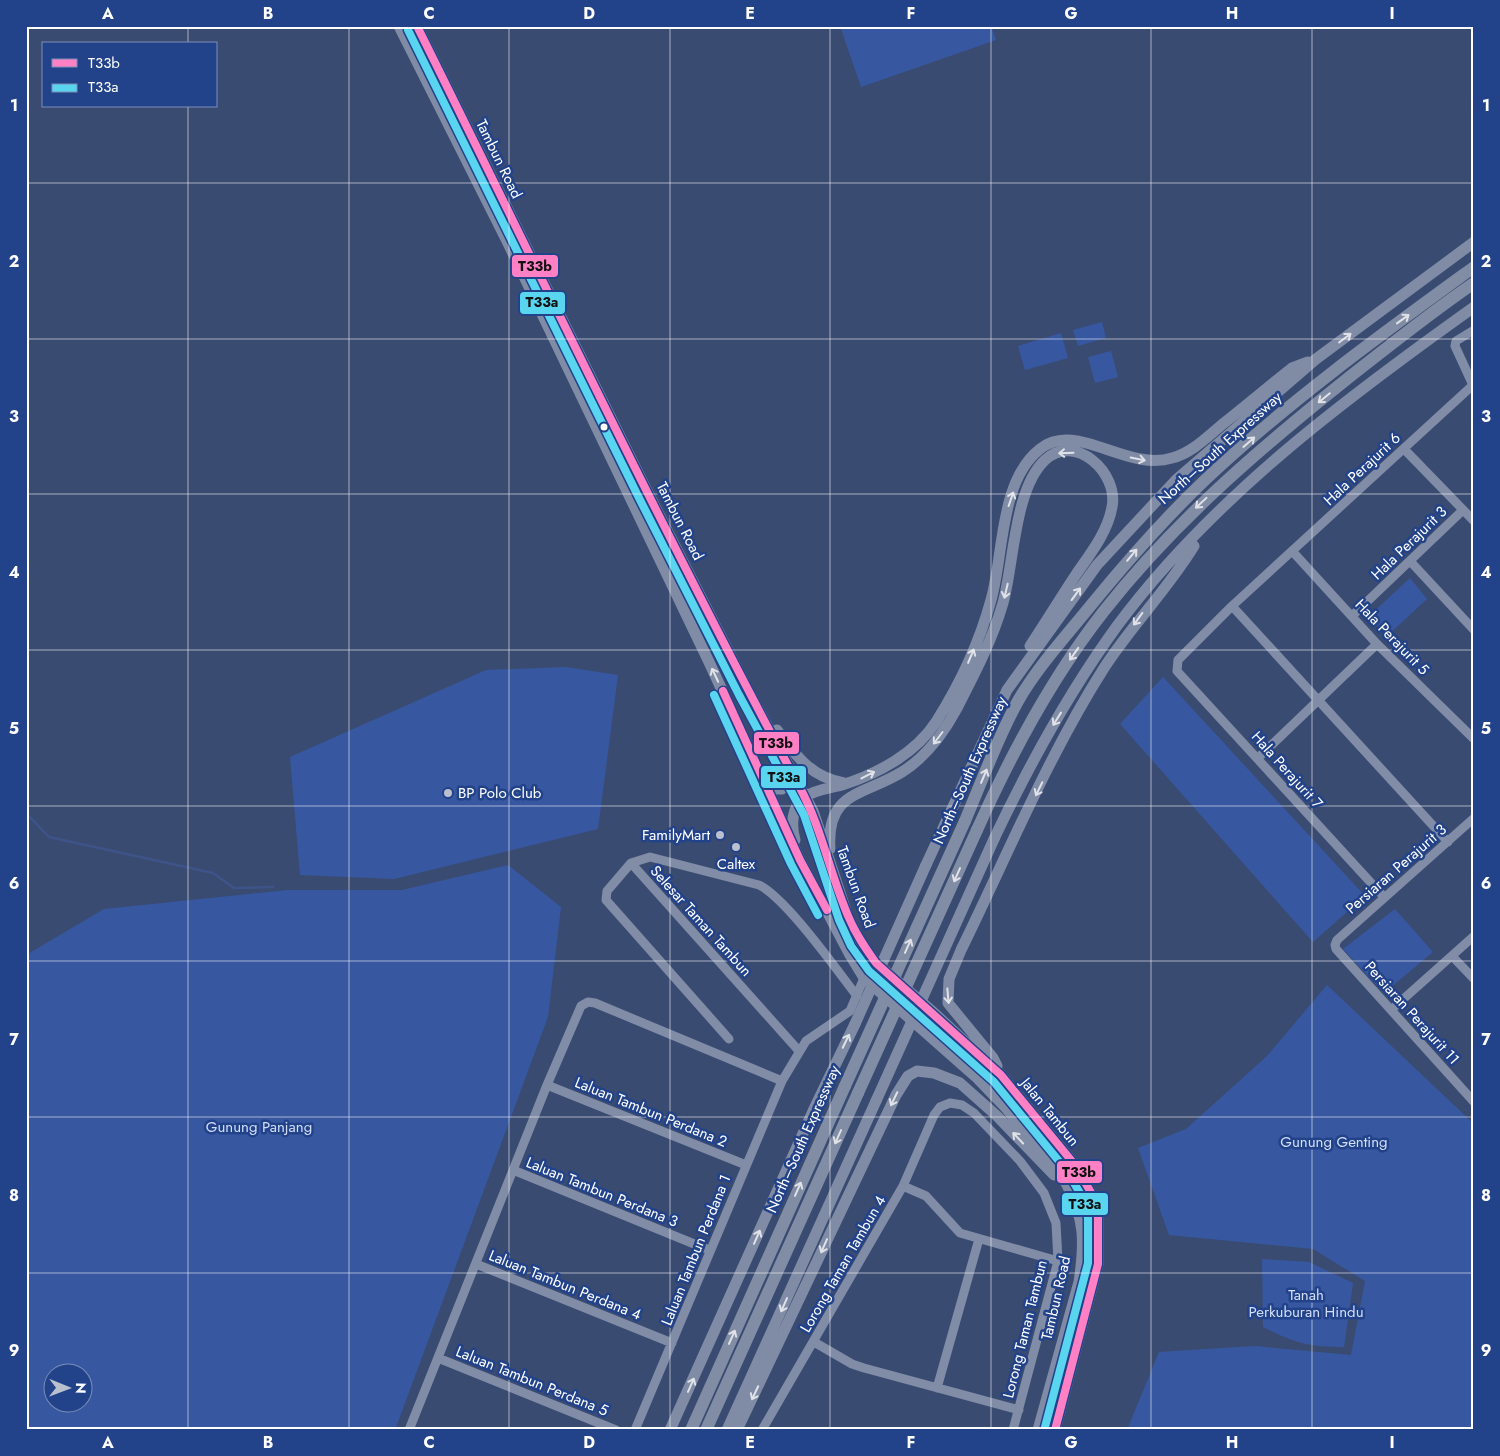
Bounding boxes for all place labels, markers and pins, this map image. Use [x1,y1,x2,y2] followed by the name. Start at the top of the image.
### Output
[599,422,609,432] unlabelled marker
[458,782,542,804] place label: BP Polo Club
[442,787,454,799] marker: BP Polo Club
[642,824,710,846] place label: FamilyMart
[714,829,726,841] marker: FamilyMart
[730,841,742,853] marker: Caltex
[717,853,756,875] place label: Caltex

